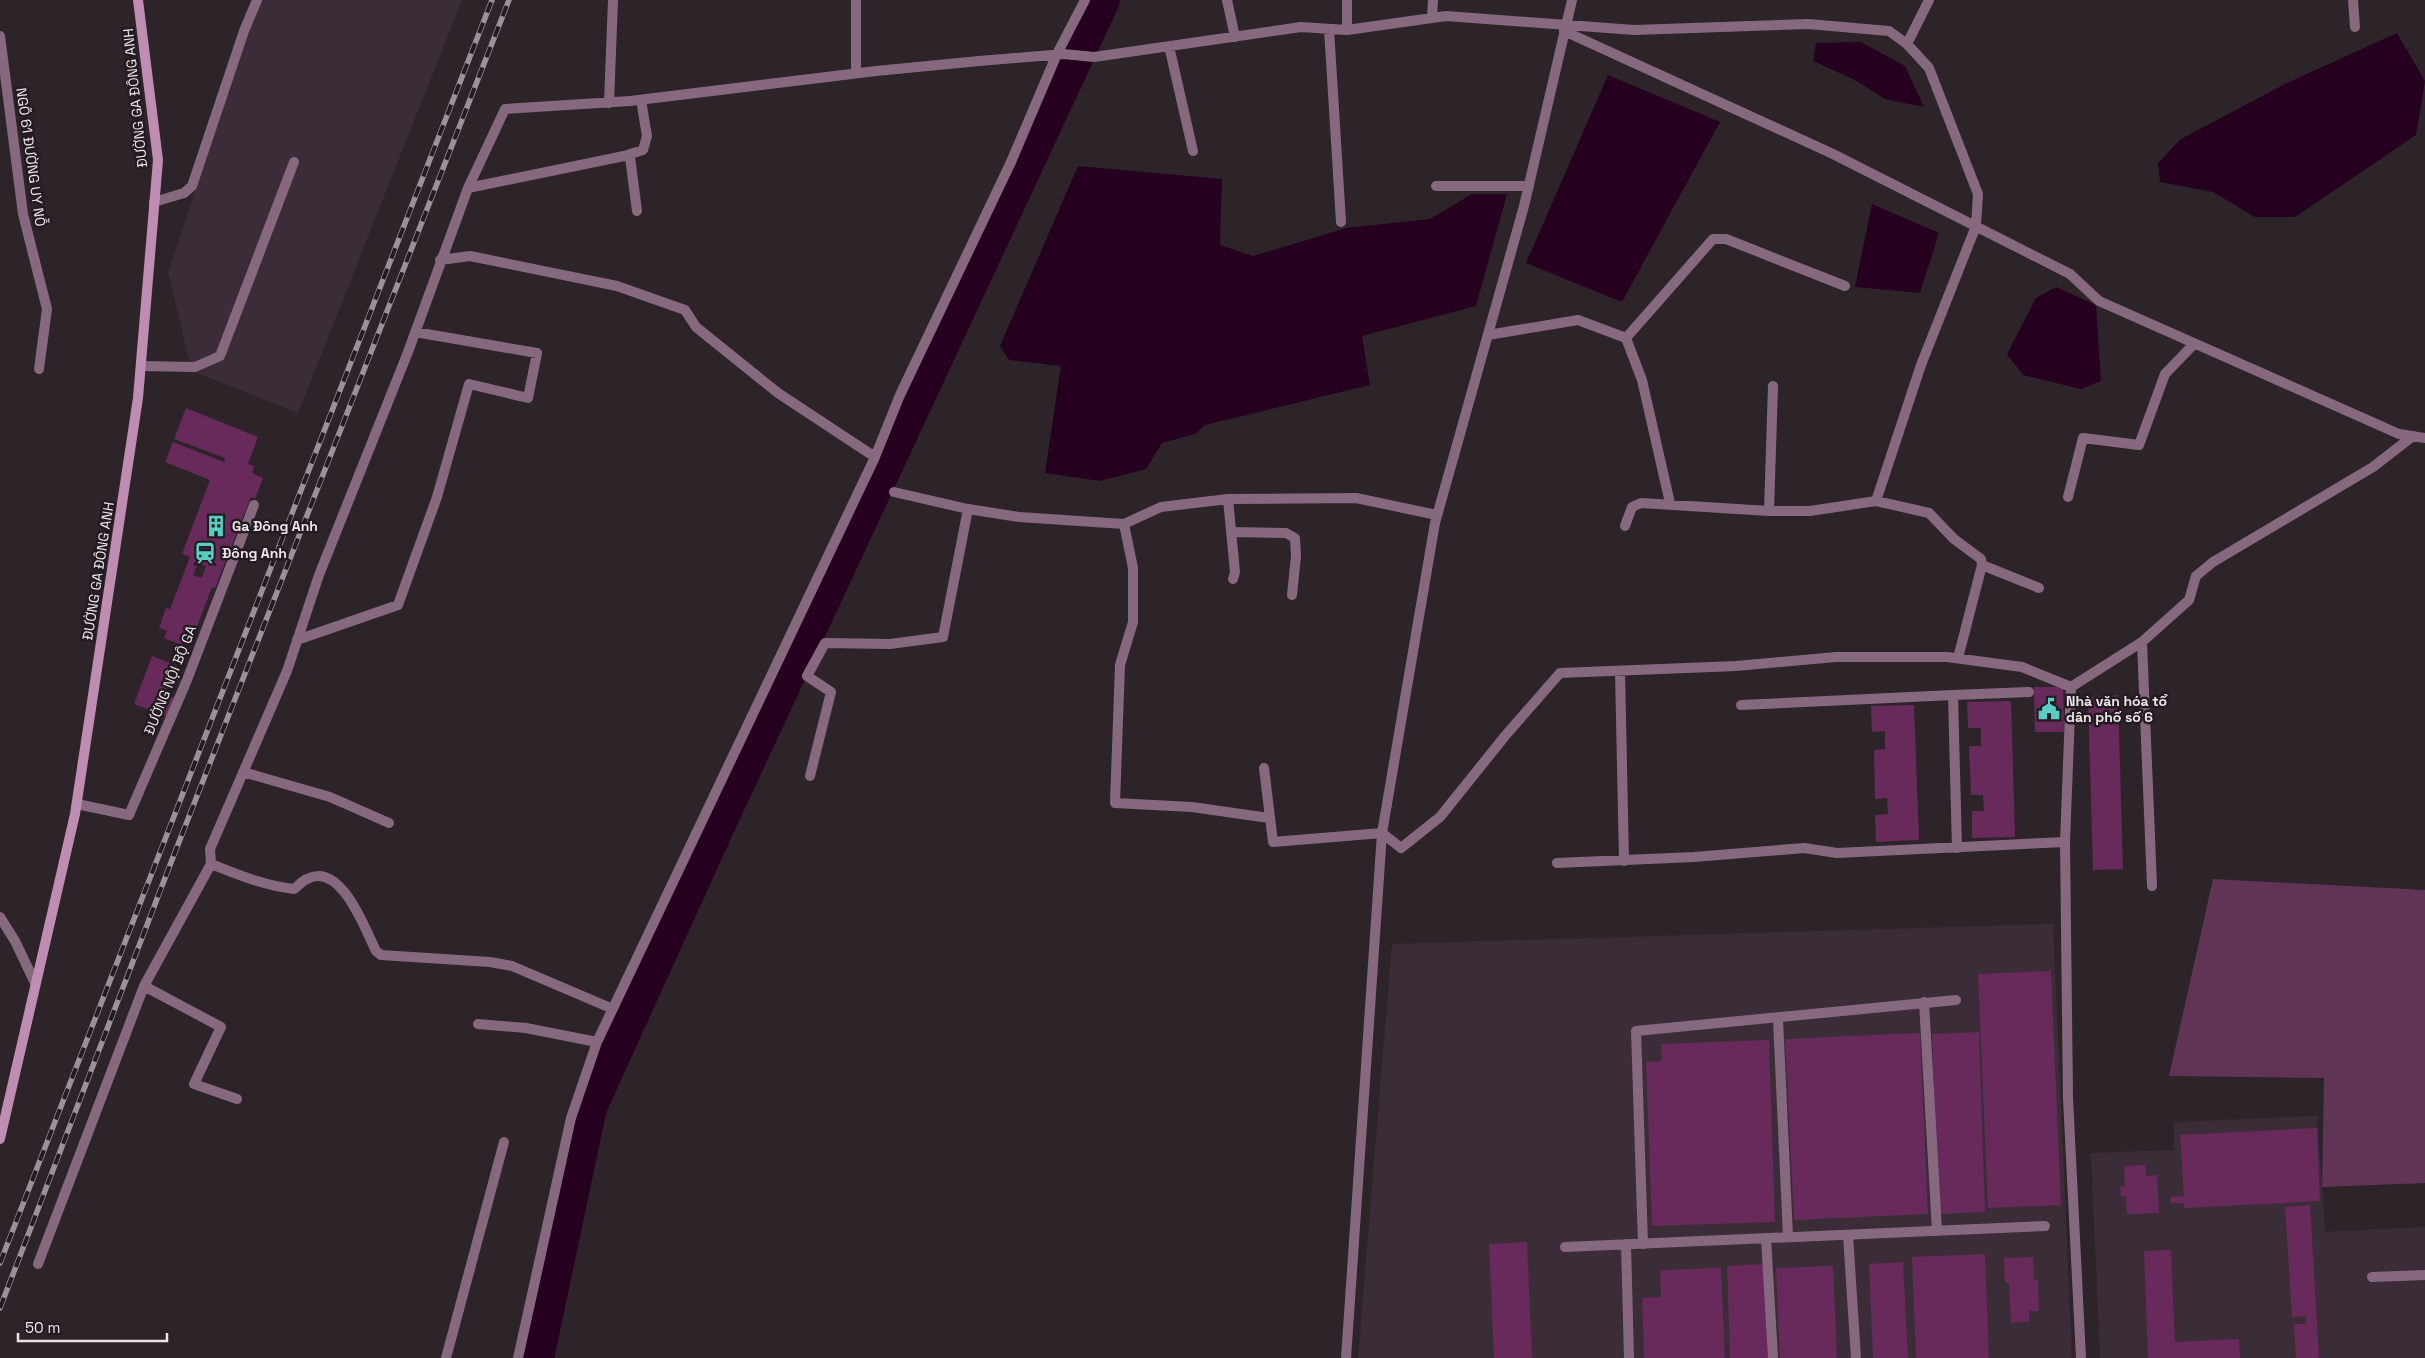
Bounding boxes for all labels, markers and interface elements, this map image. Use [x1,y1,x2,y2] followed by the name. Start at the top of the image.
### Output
[119,28,151,168] street label: ĐƯỜNG GA ĐÔNG ANH
[12,86,51,227] street label: NGÕ 61 ĐƯỜNG UY NỖ
[78,501,118,641] street label: ĐƯỜNG GA ĐÔNG ANH
[203,513,229,539] building icon: Ga Đông Anh
[232,517,318,535] place label: Ga Đông Anh
[192,540,218,566] station icon: Đông Anh
[222,544,287,562] place label: Đông Anh
[140,623,200,737] street label: ĐƯỜNG NỘI BỘ GA
[2066,692,2167,726] place label: Nhà văn hóa tổ dân phố số 6
[2036,696,2062,722] public building icon: Nhà văn hóa tổ dân phố số 6
[18,1310,166,1342] scale bar
[25,1318,60,1337] text: 50 m

